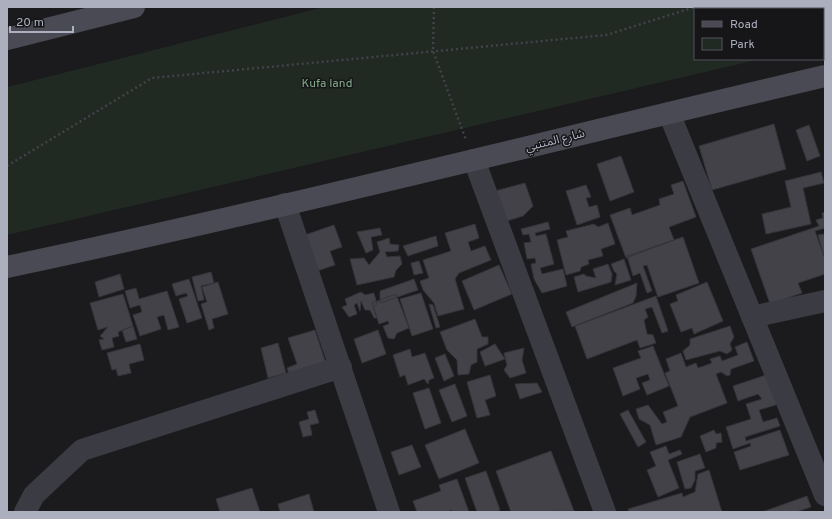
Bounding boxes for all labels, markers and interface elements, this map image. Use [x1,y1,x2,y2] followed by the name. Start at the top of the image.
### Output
[10,8,73,34] scale bar
[694,8,824,60] legend
[16,15,44,31] text: 20 m
[730,17,758,33] text: Road
[730,37,755,53] text: Park
[301,76,353,92] park label: Kufa land
[524,126,587,157] street label: شارع المتنبي

